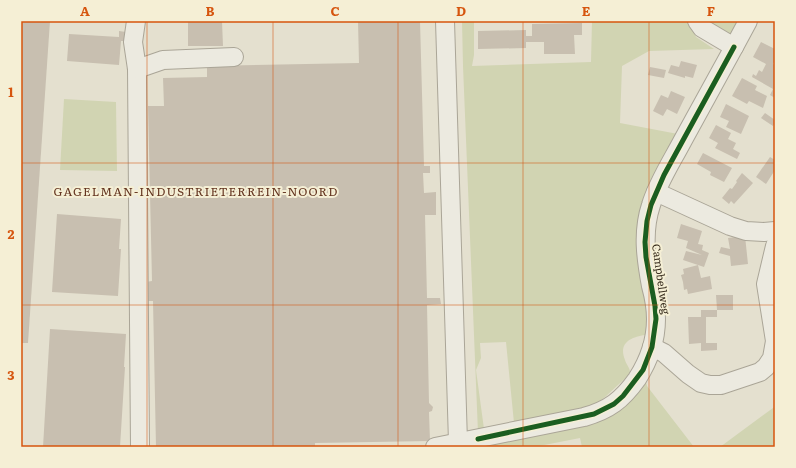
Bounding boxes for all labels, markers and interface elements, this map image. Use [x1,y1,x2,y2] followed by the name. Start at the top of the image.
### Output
[80,1,90,20] text: A
[206,1,215,20] text: B
[330,1,340,20] text: C
[456,1,466,20] text: D
[582,1,591,20] text: E
[707,1,715,20] text: F
[8,82,14,101] text: 1
[54,182,338,200] district label: GAGELMAN-INDUSTRIETERREIN-NOORD
[8,224,15,243] text: 2
[649,243,675,316] street label: Campbellweg
[7,365,15,384] text: 3

